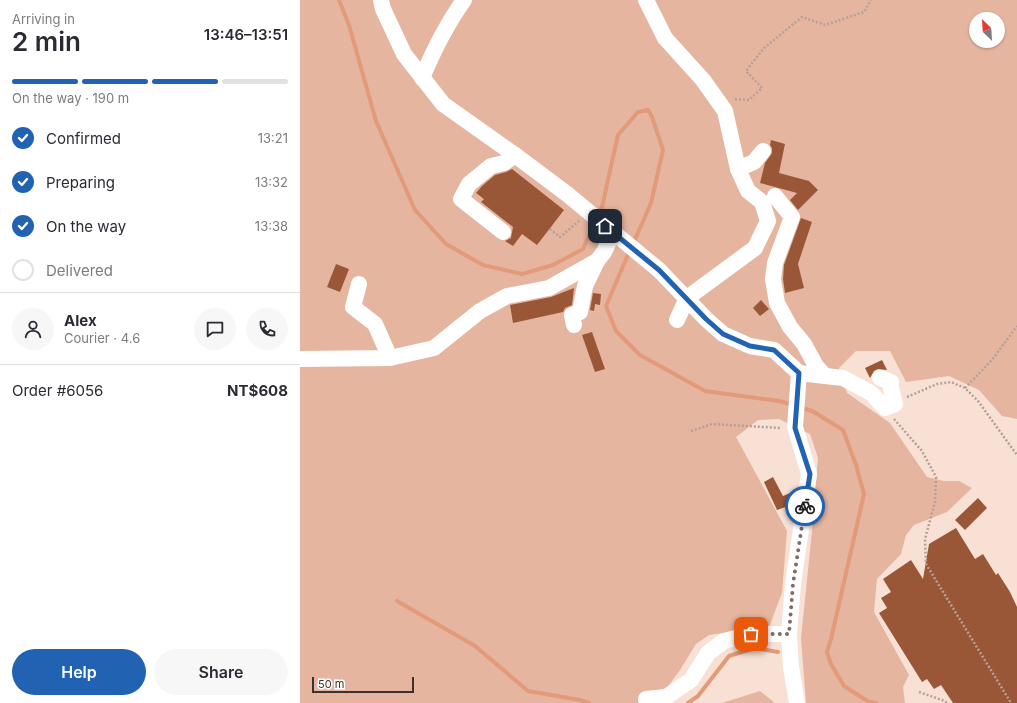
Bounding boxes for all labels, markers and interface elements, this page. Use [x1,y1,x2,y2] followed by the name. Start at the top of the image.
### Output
[12,11,75,27] text: Arriving in
[969,12,1005,48] north arrow
[969,12,1005,48] map controls
[204,25,288,44] text: 13:46–13:51
[12,26,81,57] text: 2 min
[12,90,129,106] text: On the way · 190 m
[12,127,34,149] icon: check
[46,129,121,148] text: Confirmed
[258,130,288,146] text: 13:21
[12,171,34,193] icon: check
[46,173,115,192] text: Preparing
[255,174,288,190] text: 13:32
[588,209,622,243] pin
[12,215,34,237] icon: check
[594,215,616,237] icon: home
[46,217,126,236] text: On the way
[255,218,288,234] text: 13:38
[46,261,113,280] text: Delivered
[12,308,54,350] button: person
[194,308,236,350] button: chat
[246,308,288,350] button: phone
[64,311,97,330] text: Alex
[64,330,140,346] text: Courier · 4.6
[12,381,103,400] text: Order #6056
[227,381,288,400] text: NT$608
[785,486,825,526] courier
[794,495,816,517] icon: bike
[734,617,768,651] pin
[740,623,762,645] icon: bag
[12,649,146,695] button: Help
[154,649,288,695] button: Share
[312,675,414,694] scale bar
[318,677,344,691] text: 50 m

